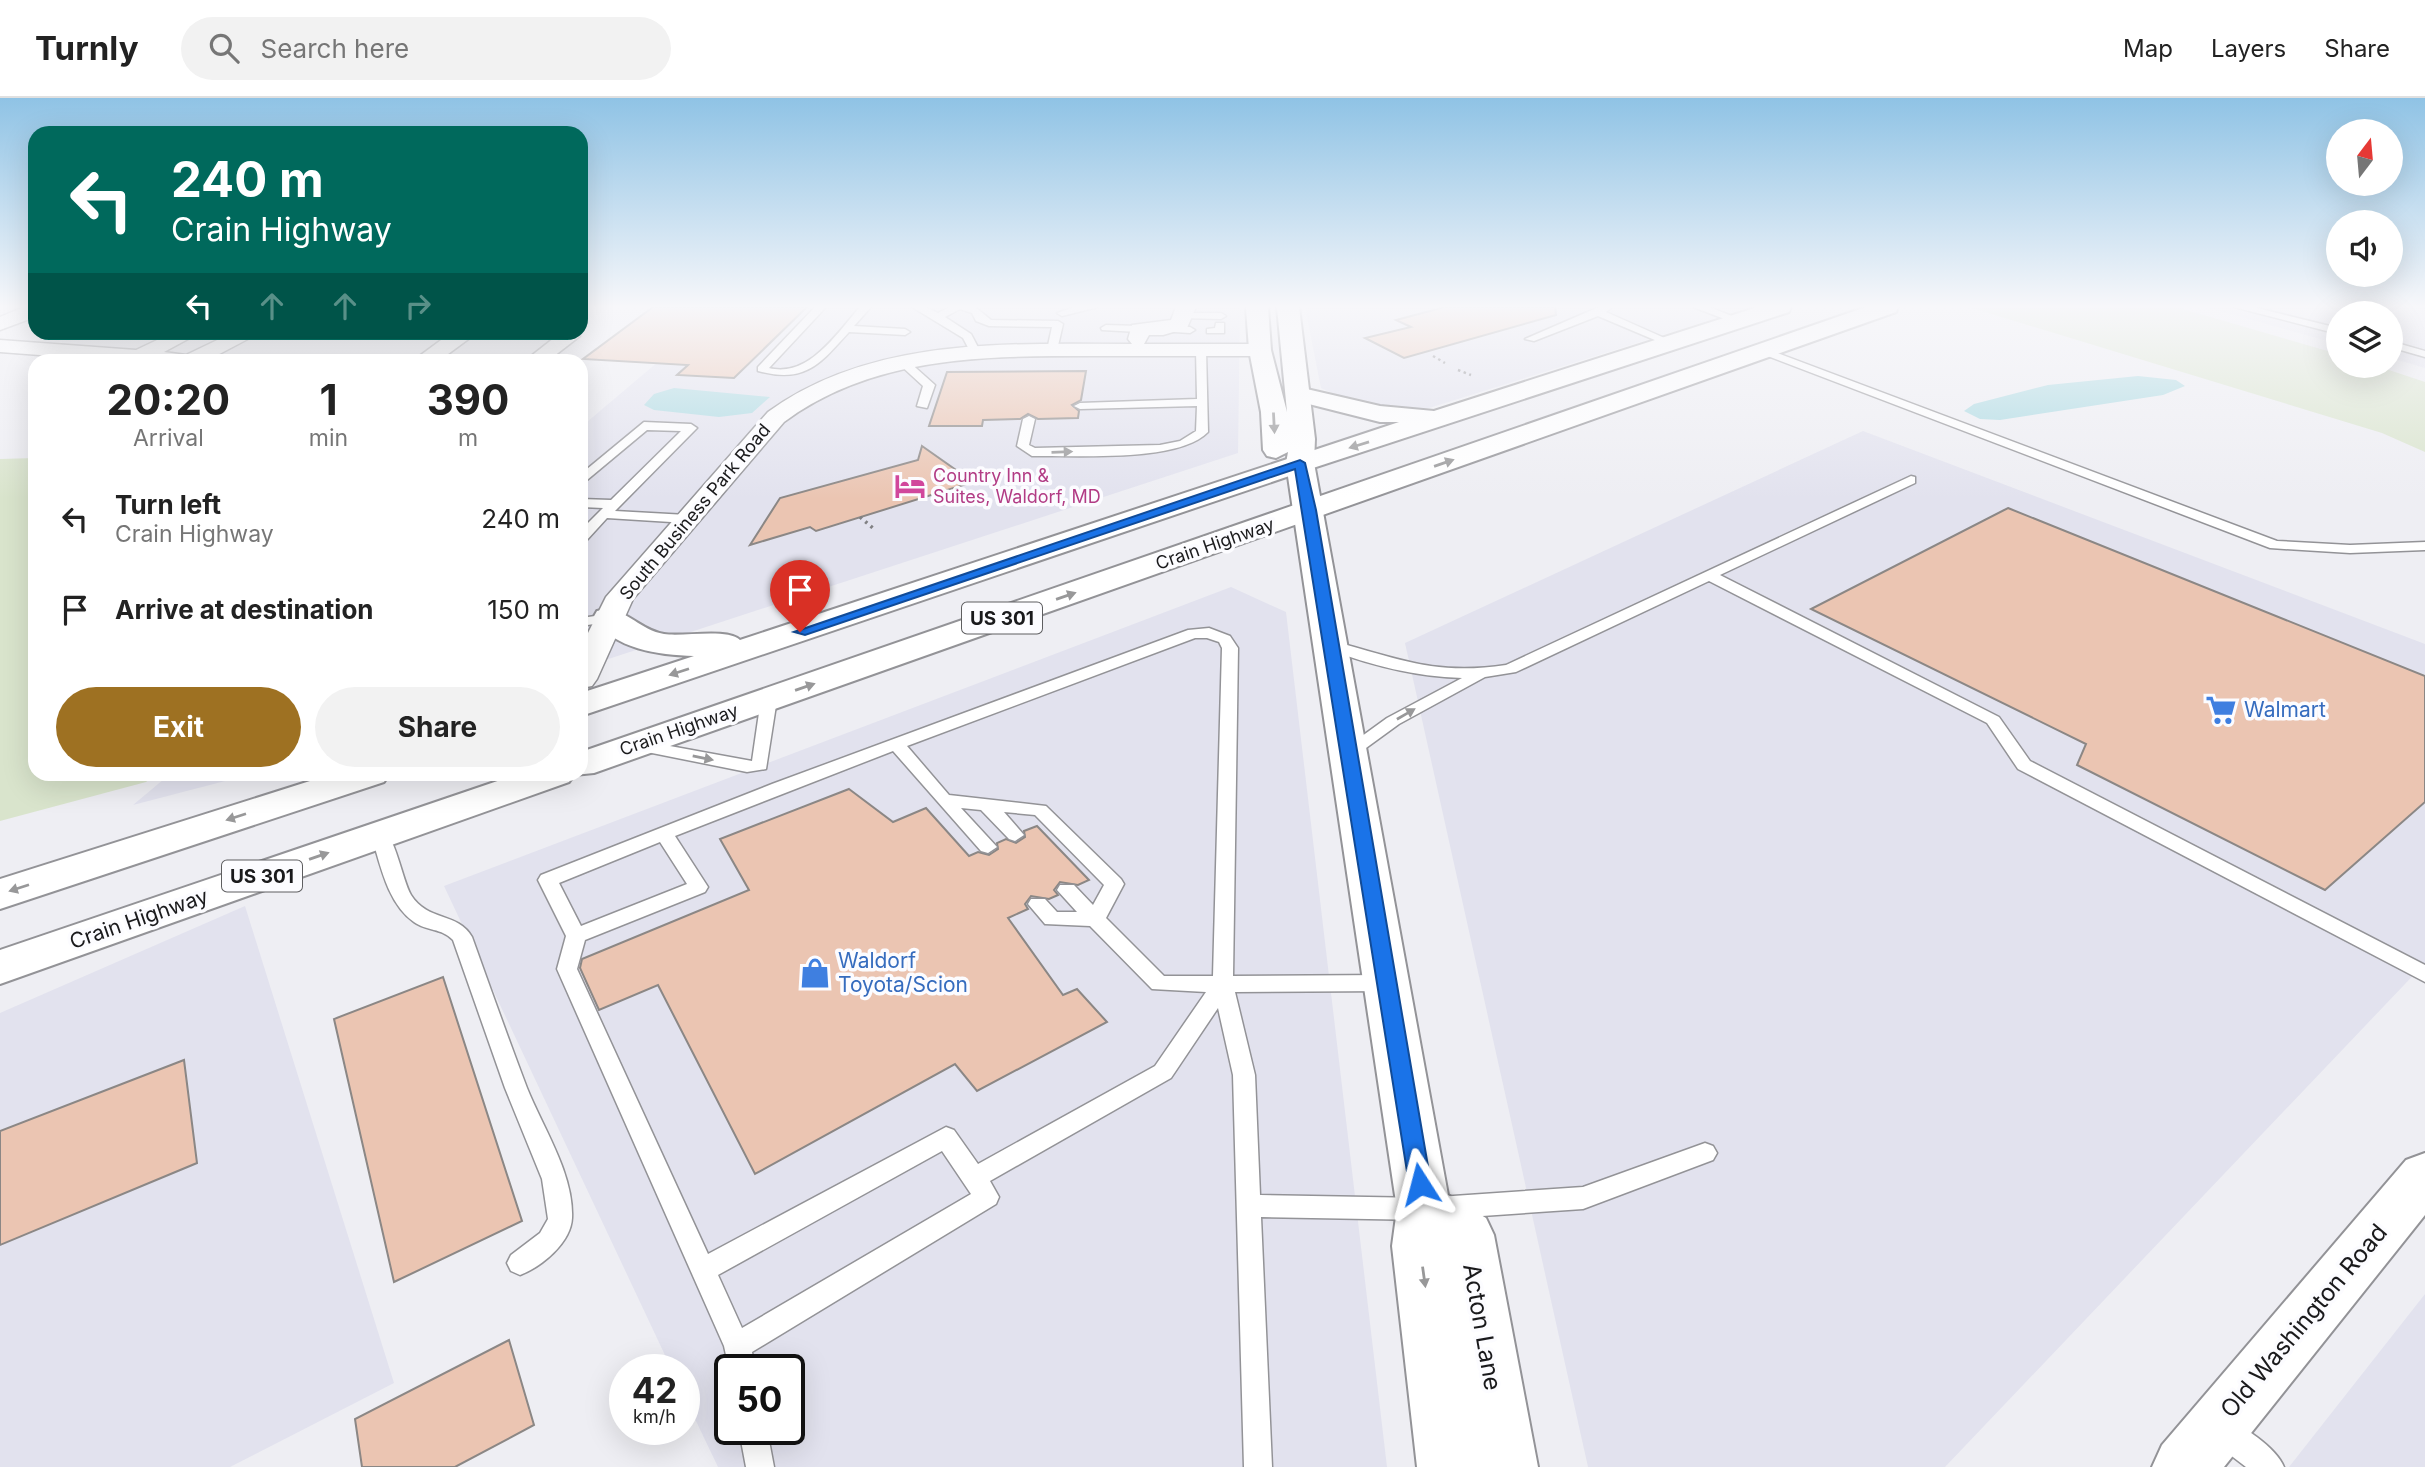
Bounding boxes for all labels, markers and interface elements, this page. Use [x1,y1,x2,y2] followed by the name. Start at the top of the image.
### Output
[181,17,671,80] search box
[35,28,139,68] text: Turnly
[205,29,243,67] icon: search
[261,33,409,64] text: Search here
[2123,34,2173,63] text: Map
[2211,34,2286,63] text: Layers
[2324,34,2390,63] text: Share
[2326,119,2403,196] north arrow
[2326,119,2403,378] map controls
[171,150,324,209] text: 240 m
[56,154,147,245] icon: left
[171,210,392,249] text: Crain Highway
[2326,210,2403,287] button: sound
[180,287,218,325] icon: left
[253,287,291,325] icon: ahead
[326,287,364,325] icon: ahead
[399,287,437,325] icon: right
[2326,301,2403,378] button: layers
[107,374,230,425] text: 20:20
[319,374,337,425] text: 1
[427,374,509,425] text: 390
[1269,412,1280,434] one-way arrow
[615,419,774,604] street label: South Business Park Road
[133,424,204,452] text: Arrival
[309,424,348,452] text: min
[458,424,478,452] text: m
[1348,440,1369,451] one-way arrow
[1052,446,1074,457] one-way arrow
[1433,457,1454,468] one-way arrow
[933,465,1101,507] place label: Country Inn & Suites, Waldorf, MD
[893,469,927,503] hotel icon: Country Inn & Suites, Waldorf, MD
[115,489,221,520] text: Turn left
[56,500,94,538] icon: left
[481,503,560,534] text: 240 m
[1153,513,1277,574] street label: Crain Highway
[115,520,274,548] text: Crain Highway
[770,560,830,632] pin
[781,571,819,609] icon: arrive
[1055,590,1076,601] one-way arrow
[56,591,94,629] icon: arrive
[115,594,374,625] text: Arrive at destination
[487,594,560,625] text: 150 m
[962,603,1042,634] road number: US 301
[668,667,689,678] one-way arrow
[794,681,815,692] one-way arrow
[56,687,301,767] button: Exit
[315,687,560,767] button: Share
[2204,693,2238,727] supermarket icon: Walmart
[2244,697,2326,722] place label: Walmart
[617,699,741,760] street label: Crain Highway
[1396,708,1415,720] one-way arrow
[693,753,715,764] one-way arrow
[225,813,246,823] one-way arrow
[308,850,329,861] one-way arrow
[222,860,302,891] road number: US 301
[9,883,30,894] one-way arrow
[66,883,212,954] street label: Crain Highway
[838,948,968,997] place label: Waldorf Toyota/Scion
[798,956,832,990] shop icon: Waldorf Toyota/Scion
[1383,1147,1457,1221] position arrow
[2214,1218,2393,1423] street label: Old Washington Road
[1457,1261,1508,1393] street label: Acton Lane
[1419,1266,1430,1288] one-way arrow
[714,1354,805,1445] speed limit sign: 50
[632,1369,677,1411] text: 42
[633,1406,676,1427] text: km/h

